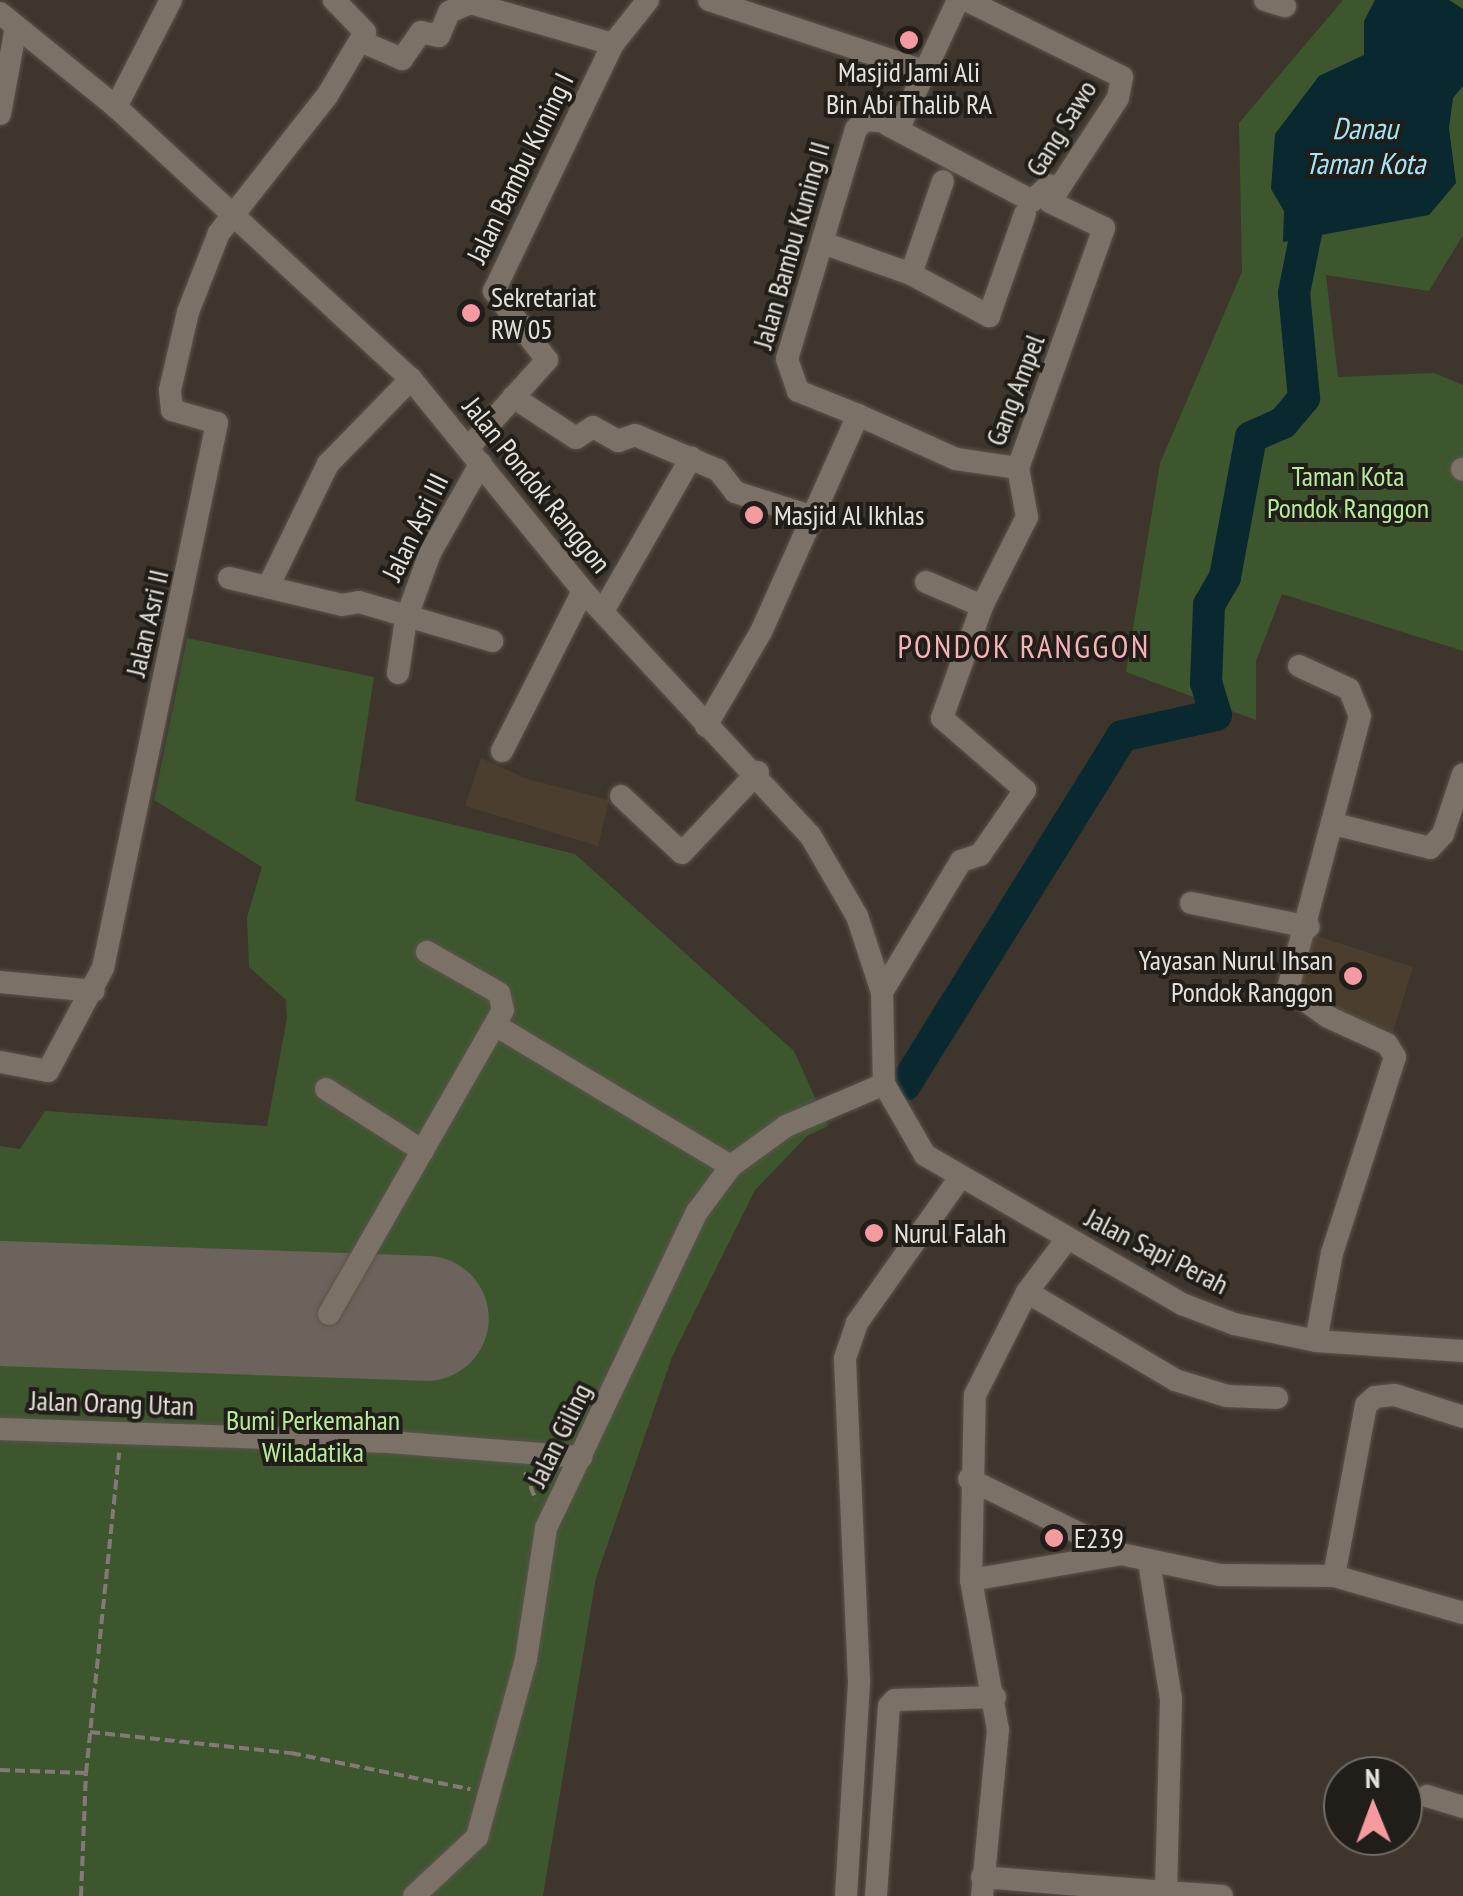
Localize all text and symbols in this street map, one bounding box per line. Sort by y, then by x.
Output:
marker: Masjid Jami Ali Bin Abi Thalib RA [898,29,920,51]
place label: Masjid Jami Ali Bin Abi Thalib RA [825,55,993,121]
street label: Jalan Bambu Kuning I [459,67,581,269]
street label: Gang Sawo [1018,74,1104,182]
water label: Danau Taman Kota [1305,110,1425,180]
street label: Jalan Bambu Kuning II [745,138,837,352]
place label: Sekretariat RW 05 [491,280,596,346]
marker: Sekretariat RW 05 [460,302,482,324]
street label: Gang Ampel [978,329,1052,451]
street label: Jalan Pondok Ranggon [456,390,618,580]
park label: Taman Kota Pondok Ranggon [1267,459,1429,525]
street label: Jalan Asri III [375,468,455,586]
place label: Masjid Al Ikhlas [774,498,925,532]
marker: Masjid Al Ikhlas [743,504,765,526]
street label: Jalan Asri II [118,566,176,680]
district label: PONDOK RANGGON [897,627,1151,665]
place label: Yayasan Nurul Ihsan Pondok Ranggon [1139,943,1333,1009]
marker: Yayasan Nurul Ihsan Pondok Ranggon [1342,965,1364,987]
street label: Jalan Sapi Perah [1080,1201,1234,1301]
place label: Nurul Falah [894,1216,1006,1250]
marker: Nurul Falah [863,1222,885,1244]
street label: Jalan Giling [520,1378,598,1492]
street label: Jalan Orang Utan [29,1383,195,1423]
park label: Bumi Perkemahan Wiladatika [226,1403,400,1469]
place label: E239 [1074,1521,1124,1555]
marker: E239 [1043,1527,1065,1549]
north arrow [1323,1756,1423,1856]
text: N [1365,1759,1380,1796]

